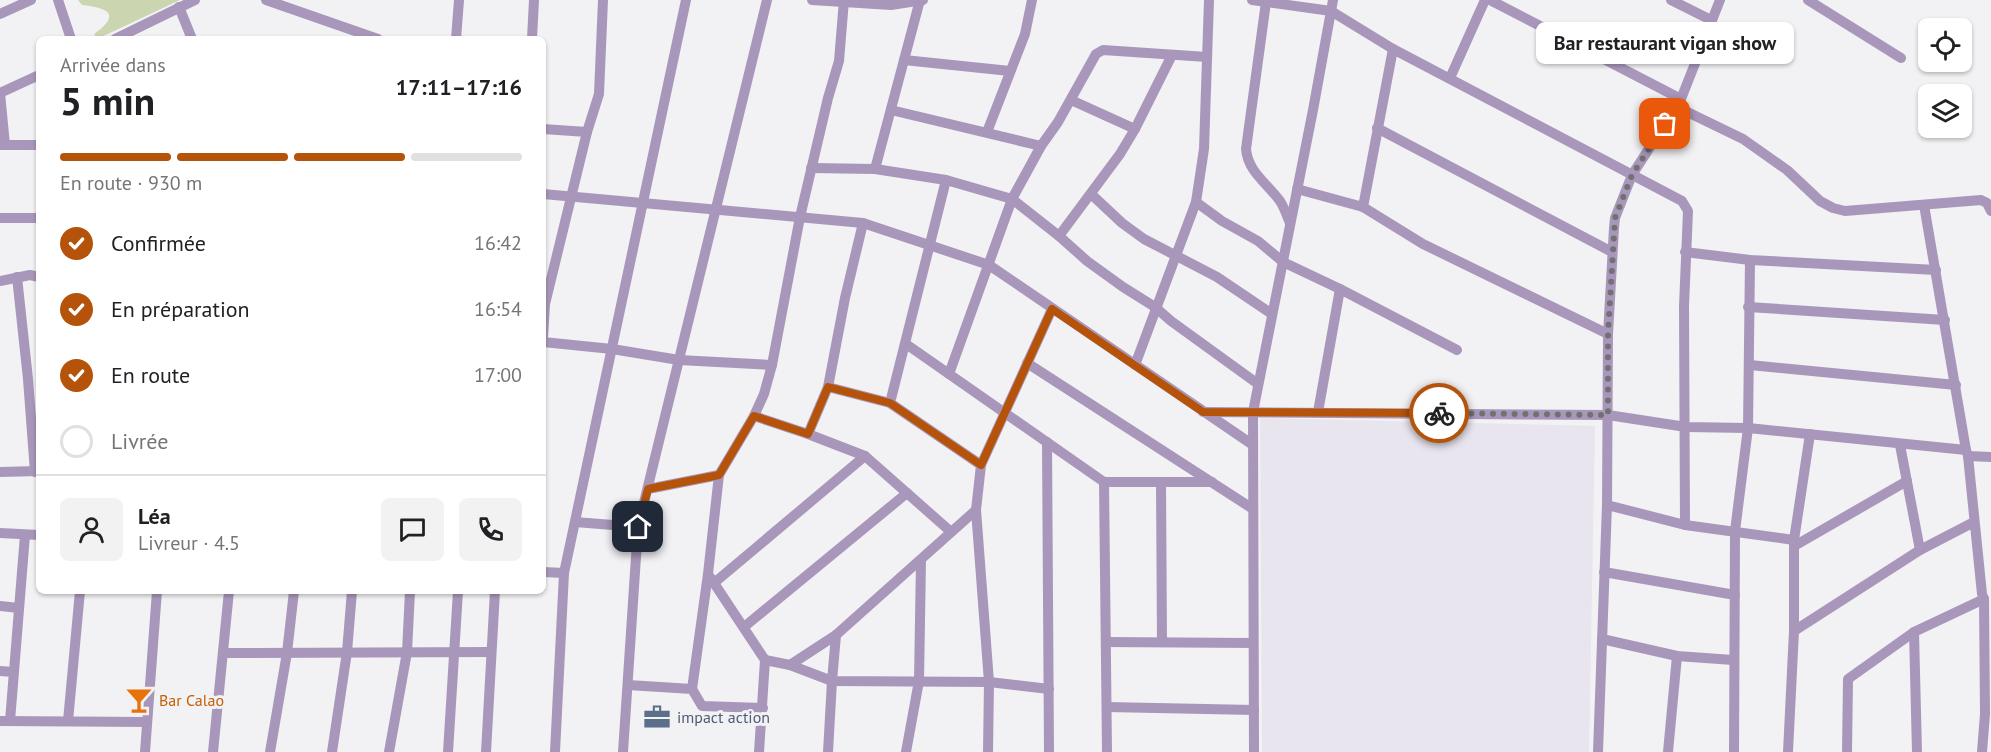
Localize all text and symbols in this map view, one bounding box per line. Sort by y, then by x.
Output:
map controls [1918,18,1972,138]
button: locate [1918,18,1972,72]
callout: Bar restaurant vigan show [1536,22,1794,64]
text: Bar restaurant vigan show [1554,30,1776,56]
text: Arrivée dans [60,52,166,78]
text: 17:11–17:16 [396,73,522,101]
text: 5 min [60,75,155,126]
button: layers [1918,84,1972,138]
pin [1639,98,1690,149]
icon: bag [1648,107,1681,140]
text: En route · 930 m [60,170,202,196]
icon: check [60,227,93,260]
text: Confirmée [111,229,206,257]
text: 16:42 [474,230,522,256]
icon: check [60,293,93,326]
text: En préparation [111,295,250,323]
text: 16:54 [474,296,522,322]
icon: check [60,359,93,392]
text: En route [111,361,190,389]
text: 17:00 [474,362,522,388]
courier [1409,383,1469,443]
icon: bike [1423,397,1456,430]
text: Livrée [111,427,168,455]
button: person [60,498,123,561]
button: chat [381,498,444,561]
button: phone [459,498,522,561]
pin [612,501,663,552]
text: Léa [138,502,171,530]
icon: home [621,510,654,543]
text: Livreur · 4.5 [138,530,240,556]
bar icon: Bar Calao [124,685,154,715]
place label: Bar Calao [159,690,224,710]
office icon: impact action [642,702,672,732]
place label: impact action [677,707,770,727]

